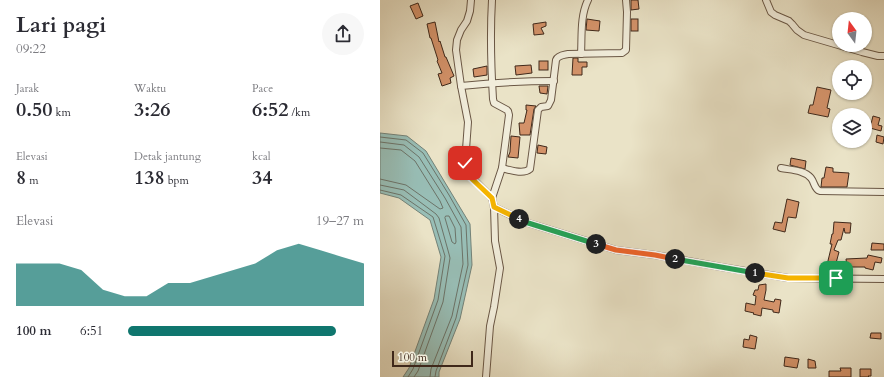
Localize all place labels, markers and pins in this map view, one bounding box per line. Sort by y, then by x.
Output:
pin [448,146,482,180]
pin: 4 [509,209,529,229]
pin: 3 [586,234,606,254]
pin: 2 [665,249,685,269]
pin [819,261,853,295]
pin: 1 [745,263,765,283]

